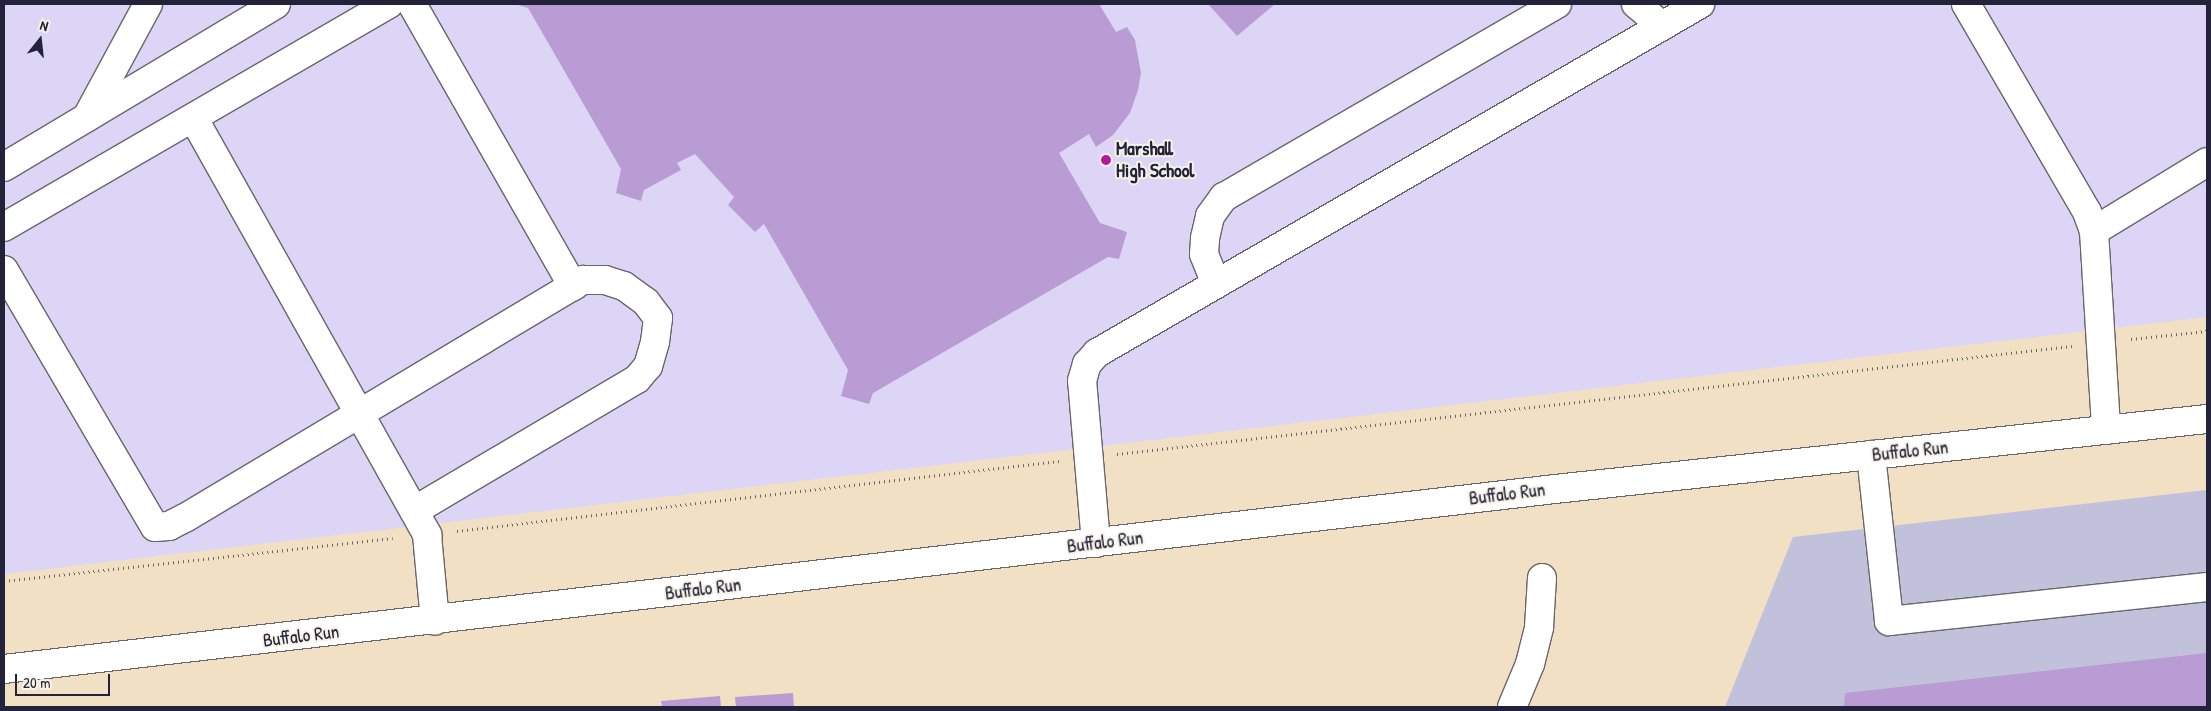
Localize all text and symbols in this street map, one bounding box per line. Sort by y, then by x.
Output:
north arrow [15,15,65,65]
text: N [38,15,50,35]
place label: Marshall High School [1116,138,1194,182]
marker: Marshall High School [1100,154,1112,166]
street label: Buffalo Run [1871,436,1949,466]
street label: Buffalo Run [1468,478,1546,510]
street label: Buffalo Run [1066,526,1144,558]
street label: Buffalo Run [664,573,742,605]
street label: Buffalo Run [262,620,340,652]
scale bar [18,664,112,696]
text: 20 m [23,672,50,693]

